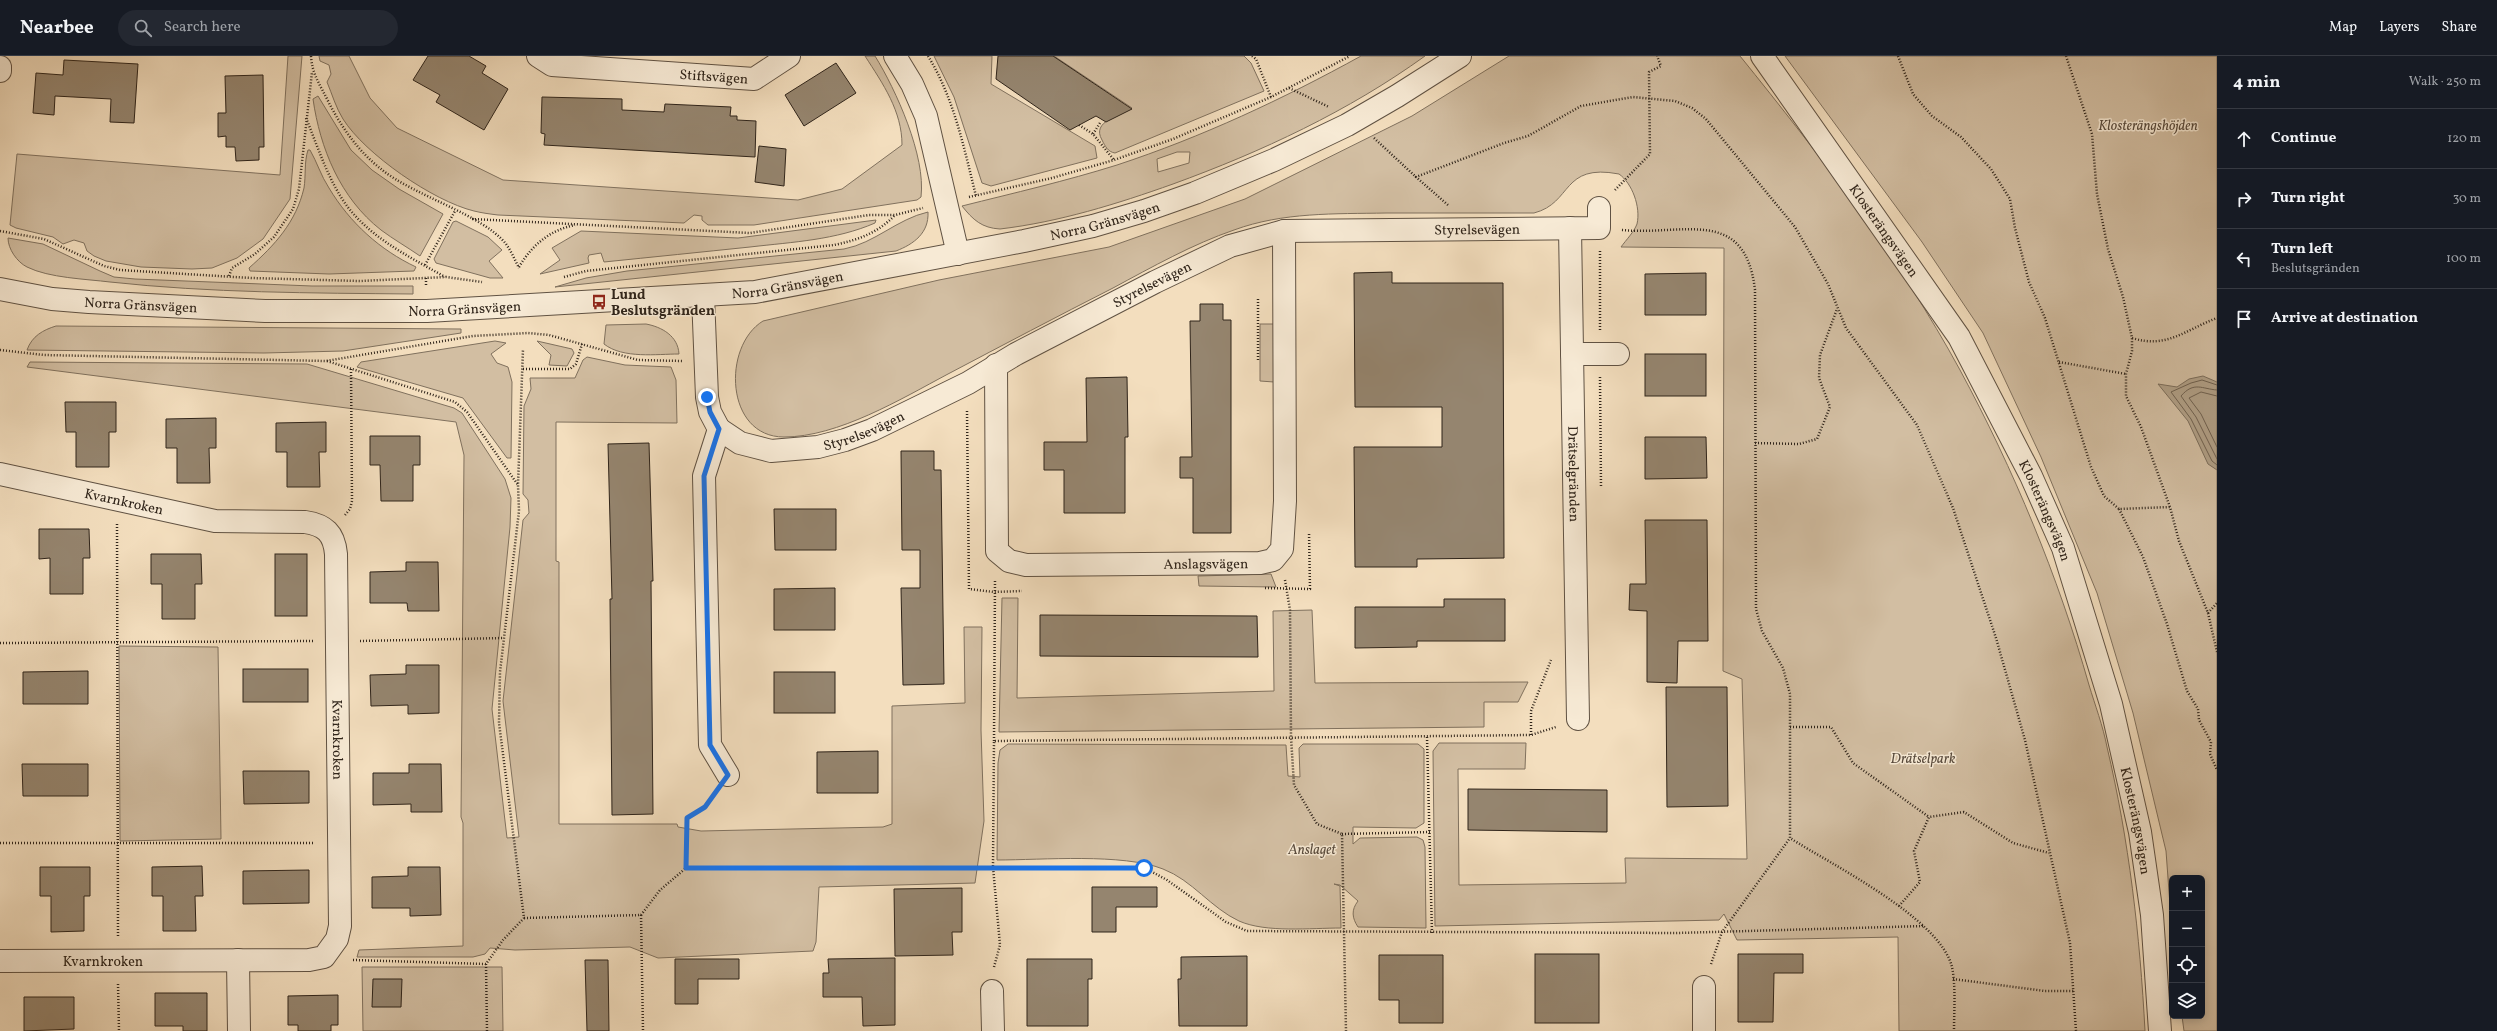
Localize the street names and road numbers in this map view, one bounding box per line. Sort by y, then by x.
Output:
street label: Stiftsvägen [679,66,749,90]
street label: Klosterängsvägen [1844,181,1922,281]
street label: Norra Gränsvägen [1048,198,1163,246]
street label: Styrelsevägen [1434,221,1520,241]
street label: Styrelsevägen [1110,258,1195,313]
street label: Norra Gränsvägen [731,267,845,304]
street label: Norra Gränsvägen [84,294,198,319]
street label: Norra Gränsvägen [408,298,522,322]
street label: Styrelsevägen [821,407,908,456]
street label: Drätselgränden [1562,426,1583,522]
street label: Klosterängsvägen [2013,457,2074,564]
street label: Kvarnkroken [82,485,165,520]
street label: Anslagsvägen [1163,555,1248,575]
street label: Kvarnkroken [327,699,346,780]
street label: Klosterängsvägen [2115,765,2154,876]
street label: Kvarnkroken [63,953,143,972]

